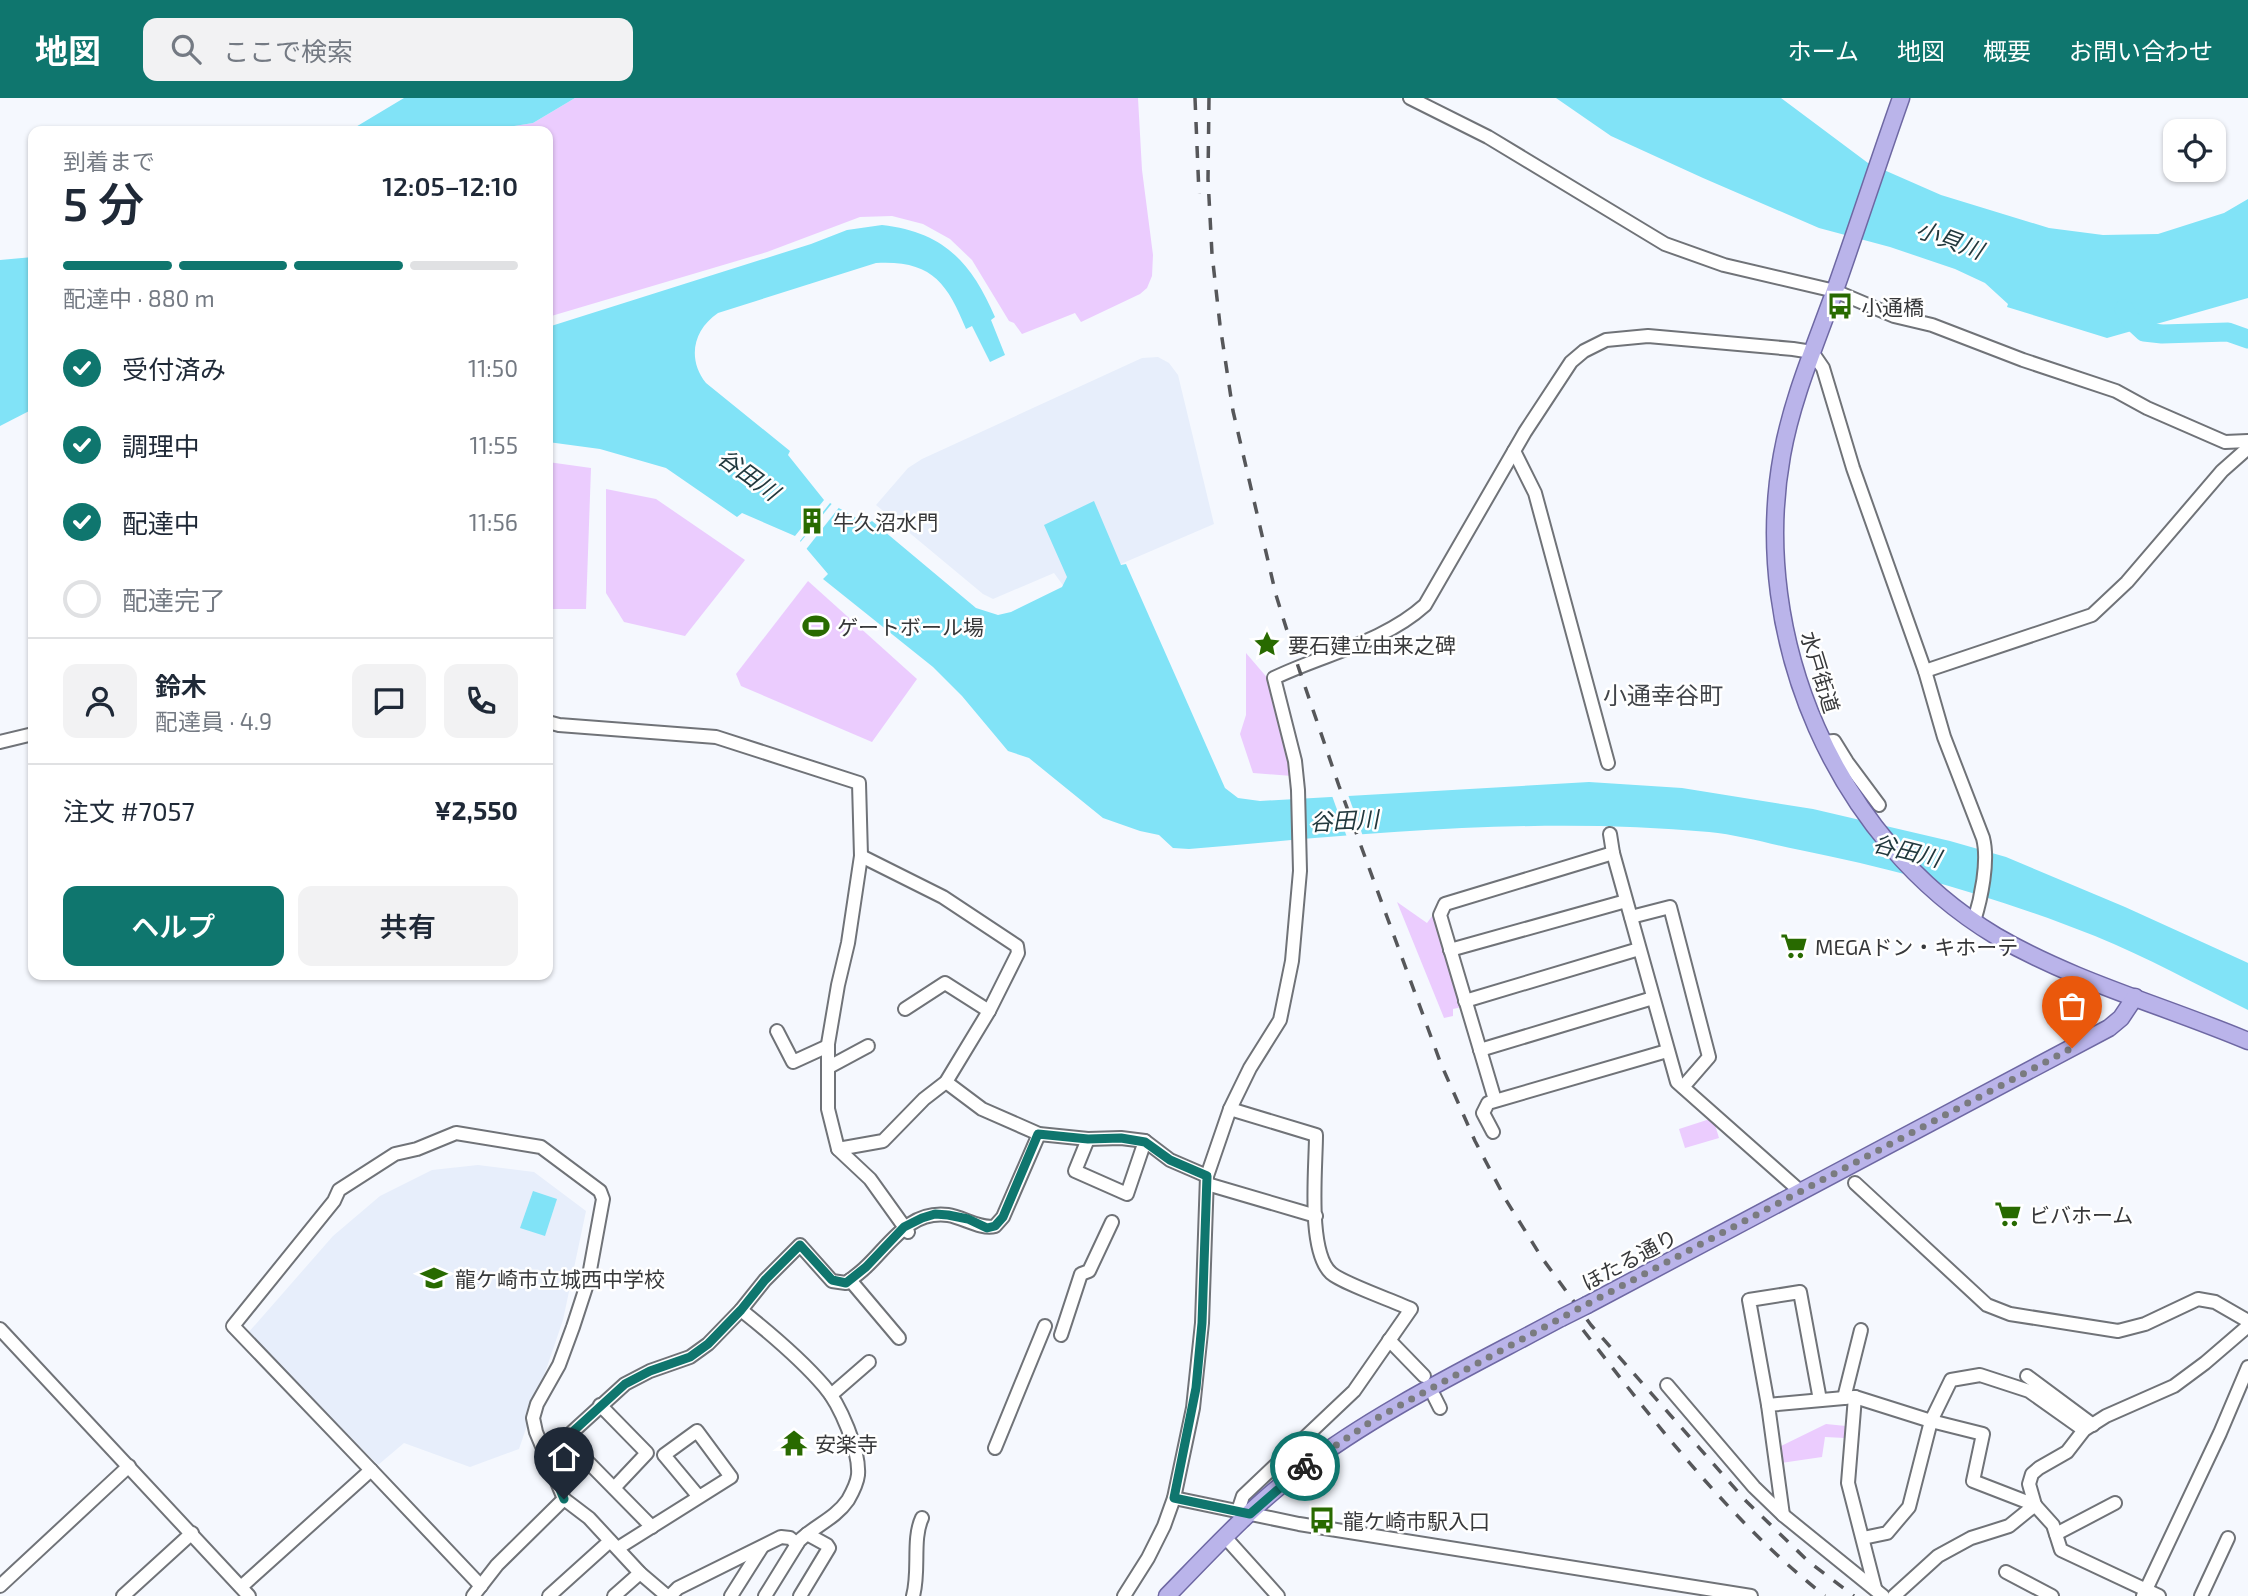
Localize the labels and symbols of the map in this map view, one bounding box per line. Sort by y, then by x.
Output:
water label: 小貝川 [1913,214,1990,265]
bus stop icon: 小通橋 [1825,291,1855,321]
place label: 小通橋 [1861,294,1924,319]
water label: 谷田川 [713,442,788,507]
building icon: 牛久沼水門 [797,506,827,536]
place label: 牛久沼水門 [833,509,938,534]
sports icon: ゲートボール場 [801,611,831,641]
place label: ゲートボール場 [837,614,984,639]
street label: 水戸街道 [1797,628,1845,716]
place icon: 要石建立由来之碑 [1252,629,1282,659]
place label: 要石建立由来之碑 [1288,632,1456,657]
district label: 小通幸谷町 [1603,680,1723,709]
water label: 谷田川 [1309,804,1382,836]
water label: 谷田川 [1870,828,1947,873]
supermarket icon: MEGAドン・キホーテ [1779,931,1809,961]
place label: MEGAドン・キホーテ [1815,934,2018,959]
pin [2042,976,2102,1048]
supermarket icon: ビバホーム [1993,1199,2023,1229]
place label: ビバホーム [2029,1202,2133,1227]
street label: ほたる通り [1577,1223,1681,1295]
school or university icon: 龍ケ崎市立城西中学校 [419,1263,449,1293]
place label: 龍ケ崎市立城西中学校 [455,1266,665,1291]
pin [534,1427,594,1499]
temple icon: 安楽寺 [779,1428,809,1458]
place label: 安楽寺 [815,1431,878,1456]
courier [1270,1431,1340,1501]
bus stop icon: 龍ケ崎市駅入口 [1307,1505,1337,1535]
place label: 龍ケ崎市駅入口 [1343,1508,1490,1533]

